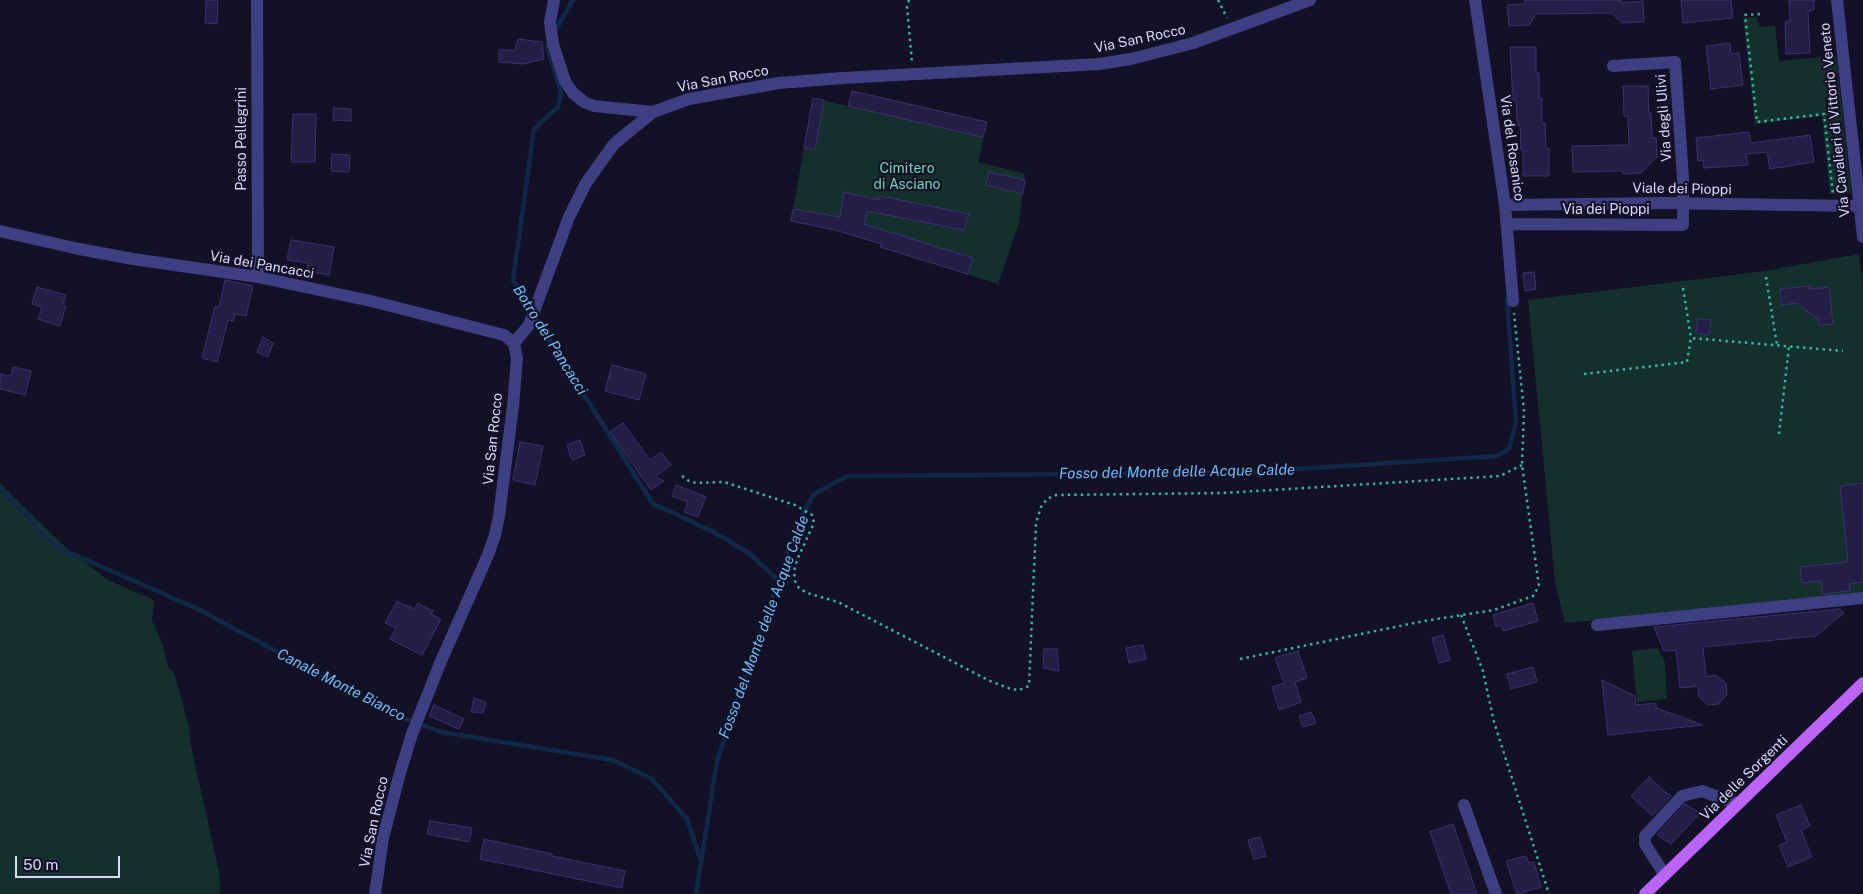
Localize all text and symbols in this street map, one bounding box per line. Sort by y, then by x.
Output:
street label: Via San Rocco [1093,21,1187,57]
street label: Via Cavalieri di Vittorio Veneto [1816,22,1854,218]
street label: Via San Rocco [676,62,770,96]
street label: Via degli Ulivi [1653,74,1675,162]
street label: Passo Pellegrini [234,87,250,191]
street label: Via del Rosanico [1496,94,1528,202]
park label: Cimitero di Asciano [874,161,940,193]
street label: Viale dei Pioppi [1632,180,1732,198]
street label: Via dei Pioppi [1562,202,1650,218]
street label: Via dei Pancacci [209,248,315,282]
water label: Botro del Pancacci [509,282,591,398]
street label: Via San Rocco [480,392,506,486]
water label: Fosso del Monte delle Acque Calde [1059,461,1295,483]
water label: Fosso del Monte delle Acque Calde [715,513,813,741]
water label: Canale Monte Bianco [274,645,408,725]
street label: Via delle Sorgenti [1697,732,1791,824]
street label: Via San Rocco [356,775,392,869]
scale bar [18,846,122,878]
text: 50 m [23,856,58,873]

